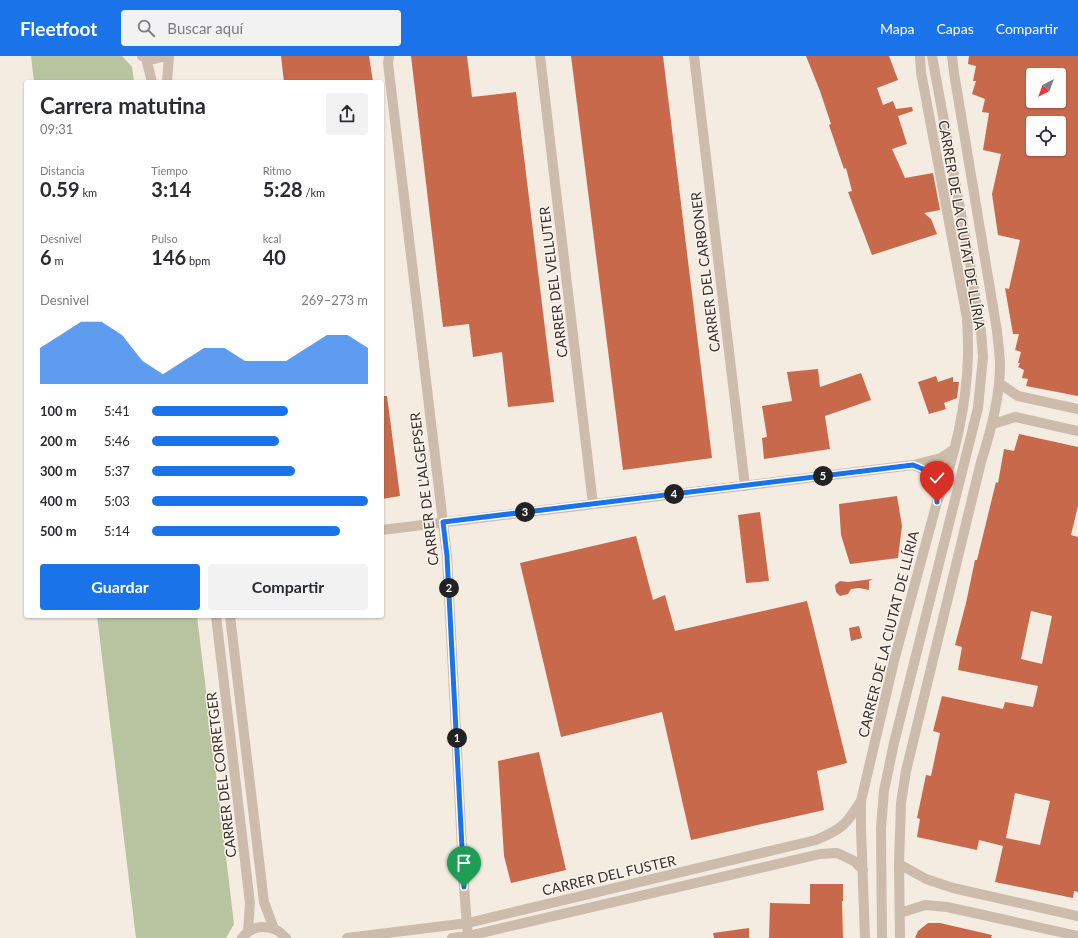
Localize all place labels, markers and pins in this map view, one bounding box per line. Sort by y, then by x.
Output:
pin [920,461,954,502]
pin: 5 [813,466,833,486]
pin: 4 [664,484,684,504]
pin: 3 [515,502,535,522]
pin: 2 [439,578,459,598]
pin: 1 [447,728,467,748]
pin [447,846,481,887]

